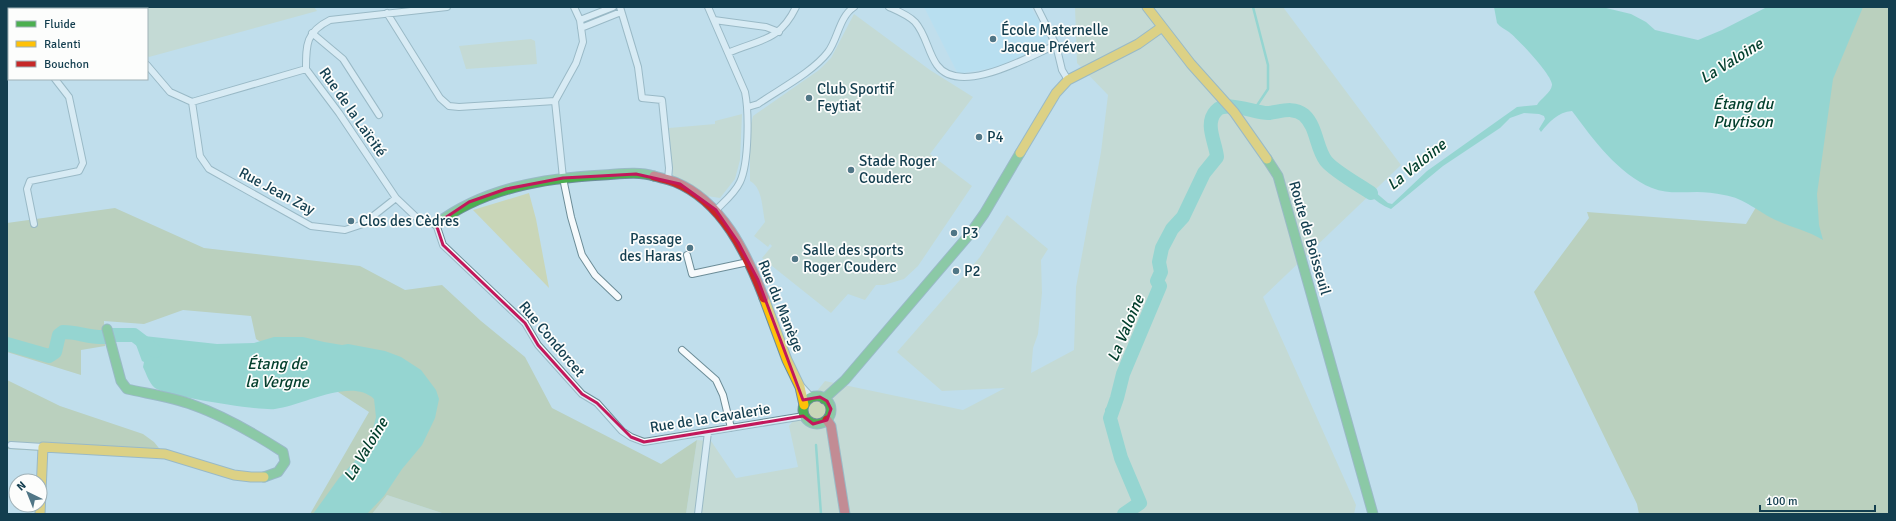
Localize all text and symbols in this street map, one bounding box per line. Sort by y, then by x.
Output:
legend [8,8,148,80]
text: Fluide [44,17,76,32]
place label: École Maternelle Jacque Prévert [1001,20,1109,56]
water label: La Valoine [1696,33,1768,88]
marker: École Maternelle Jacque Prévert [988,34,998,44]
text: Ralenti [44,37,81,52]
text: Bouchon [44,57,89,72]
street label: Rue de la Laïcité [316,64,390,160]
place label: Club Sportif Feytiat [817,80,895,115]
marker: Club Sportif Feytiat [804,93,814,103]
water label: Étang du Puytison [1713,94,1775,132]
place label: P4 [987,128,1004,146]
marker: P4 [974,132,984,142]
water label: La Valoine [1383,134,1451,195]
place label: Stade Roger Couderc [859,152,937,187]
street label: Rue Jean Zay [236,163,318,219]
marker: Stade Roger Couderc [846,165,856,175]
street label: Route de Boisseuil [1285,179,1335,297]
place label: Clos des Cèdres [359,212,459,230]
marker: Clos des Cèdres [346,216,356,226]
place label: P3 [962,224,979,242]
marker: P3 [949,228,959,238]
place label: Passage des Haras [619,230,682,265]
place label: Salle des sports Roger Couderc [803,241,904,276]
marker: Passage des Haras [685,243,695,253]
marker: Salle des sports Roger Couderc [790,254,800,264]
street label: Rue du Manège [754,257,808,355]
place label: P2 [964,262,981,280]
marker: P2 [951,266,961,276]
water label: La Valoine [1103,291,1149,365]
street label: Rue Condorcet [515,297,589,381]
water label: Étang de la Vergne [245,354,310,392]
street label: Rue de la Cavalerie [649,400,771,436]
water label: La Valoine [339,413,393,485]
north arrow [8,473,48,513]
text: N [14,479,29,493]
scale bar [1760,487,1875,513]
text: 100 m [1766,494,1798,509]

